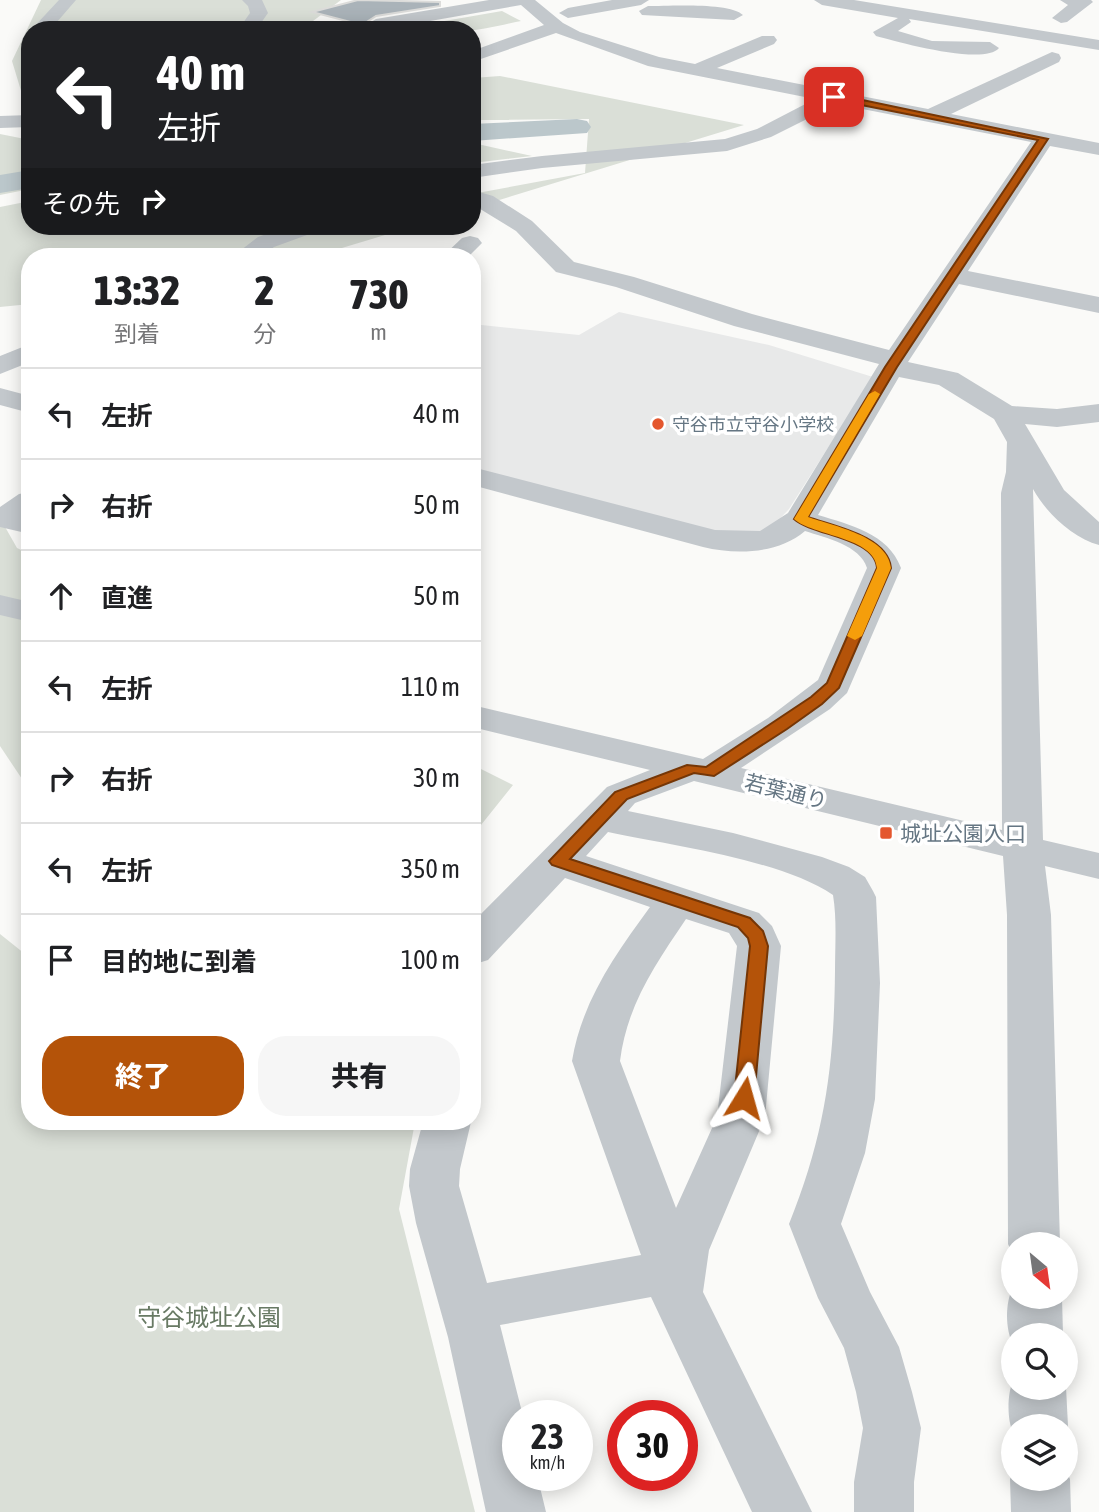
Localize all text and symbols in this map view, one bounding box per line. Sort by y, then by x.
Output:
text: 40 m [157,44,245,100]
icon: left [42,49,133,140]
pin [804,67,864,127]
icon: arrive [815,78,853,116]
text: 左折 [157,109,221,146]
icon: right [134,182,172,220]
text: その先 [42,189,120,219]
text: 13:32 [94,266,180,314]
text: 2 [255,266,274,314]
text: 730 [349,270,408,318]
text: m [370,319,387,345]
text: 到着 [114,321,160,347]
text: 分 [253,321,276,347]
icon: left [42,395,80,433]
text: 40 m [413,399,460,429]
text: 左折 [101,401,153,431]
place label: 守谷市立守谷小学校 [672,414,834,435]
marker: 守谷市立守谷小学校 [650,416,666,432]
icon: right [42,486,80,524]
text: 50 m [413,490,460,520]
text: 右折 [101,492,153,522]
icon: ahead [42,577,80,615]
text: 50 m [413,581,460,611]
text: 直進 [101,583,153,613]
icon: left [42,668,80,706]
text: 110 m [401,672,460,702]
text: 左折 [101,674,153,704]
icon: right [42,759,80,797]
text: 30 m [413,763,460,793]
text: 右折 [101,765,153,795]
street label: 若葉通り [742,769,830,813]
place label: 城址公園入口 [900,821,1026,845]
marker: 城址公園入口 [878,825,894,841]
icon: left [42,850,80,888]
text: 350 m [401,854,460,884]
text: 左折 [101,856,153,886]
icon: arrive [42,941,80,979]
text: 100 m [401,945,460,975]
text: 目的地に到着 [101,947,257,977]
button: 終了 [42,1036,244,1116]
button: 共有 [258,1036,460,1116]
position arrow [707,1061,781,1135]
north arrow [1001,1232,1078,1309]
map controls [1001,1232,1078,1491]
park label: 守谷城址公園 [137,1304,281,1331]
button: search [1001,1323,1078,1400]
speed limit sign: 30 [607,1400,698,1491]
button: layers [1001,1414,1078,1491]
text: 23 [531,1416,564,1456]
text: km/h [530,1452,565,1473]

